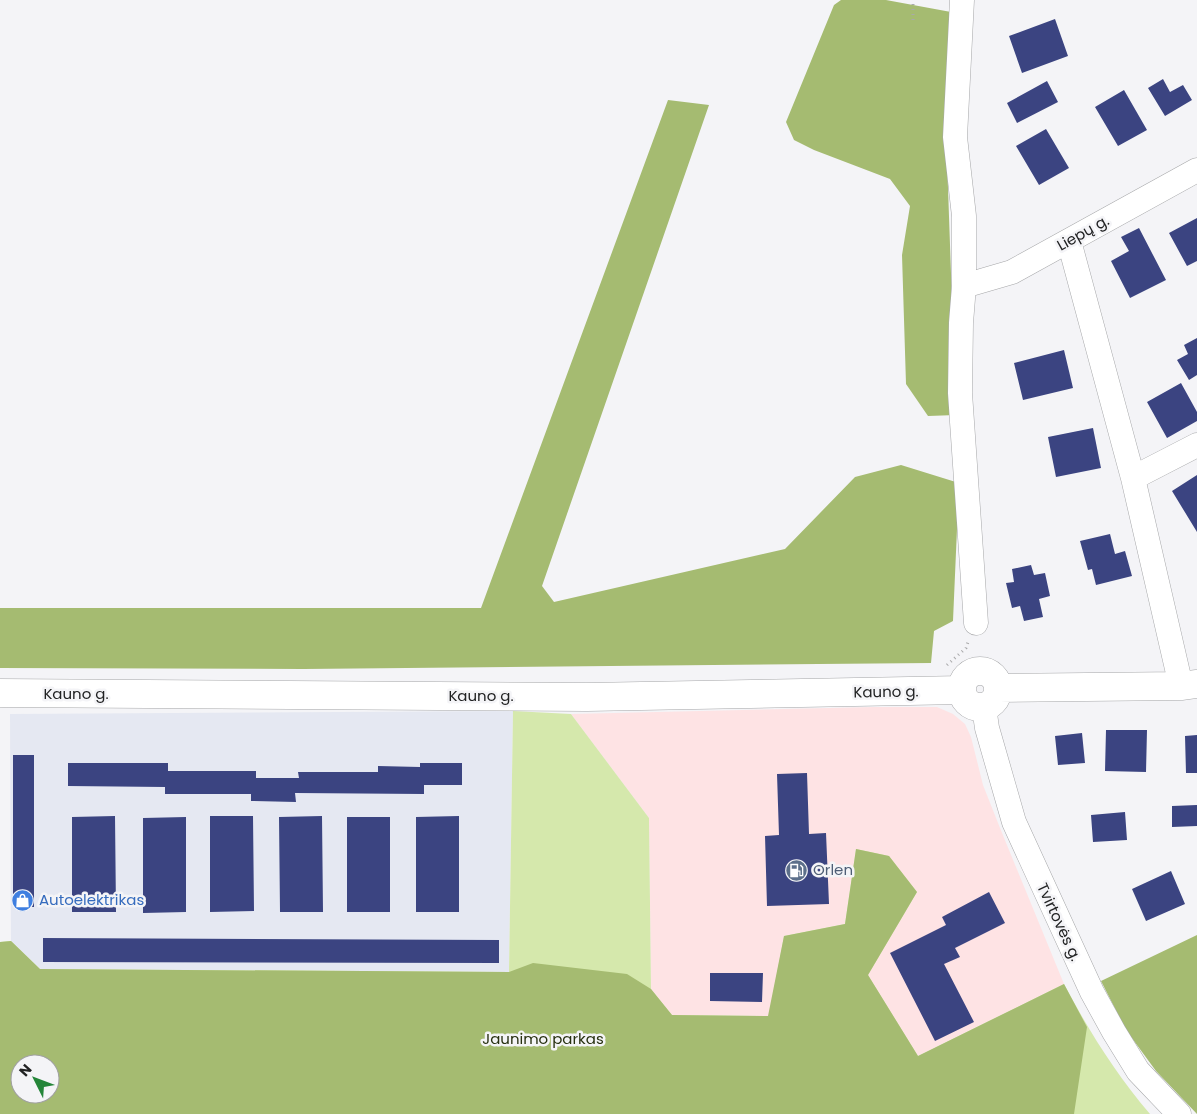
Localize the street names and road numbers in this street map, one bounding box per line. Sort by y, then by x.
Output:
street label: Liepų g. [1053,210,1113,255]
street label: Kauno g. [853,680,919,703]
street label: Kauno g. [43,683,109,704]
street label: Kauno g. [448,685,514,706]
street label: Tvirtovės g. [1032,879,1087,964]

